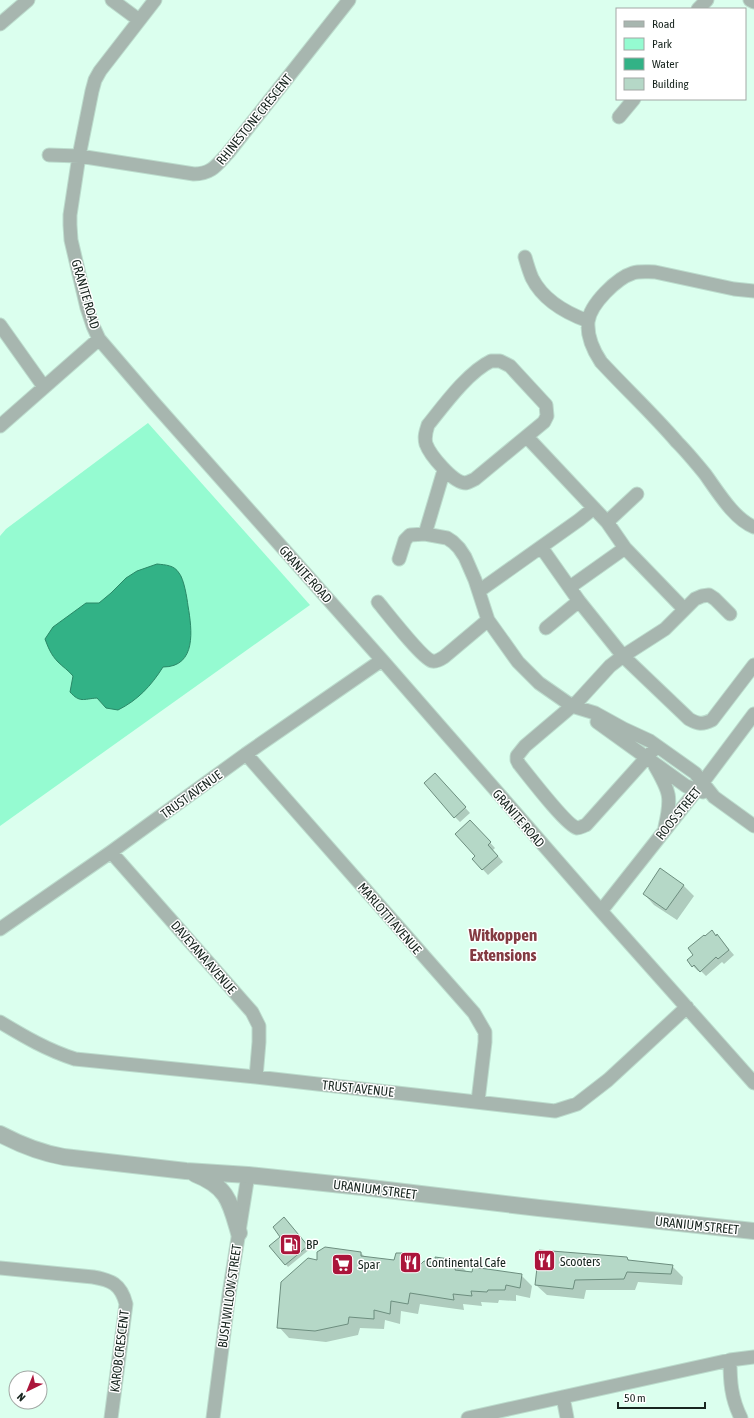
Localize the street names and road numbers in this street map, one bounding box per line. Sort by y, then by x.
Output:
street label: RHINESTONE CRESCENT [213,71,296,168]
street label: GRANITE ROAD [68,258,103,331]
street label: GRANITE ROAD [276,543,335,606]
street label: TRUST AVENUE [158,767,225,822]
street label: ROOS STREET [653,784,704,843]
street label: GRANITE ROAD [490,786,548,850]
street label: MARLOTTI AVENUE [355,880,425,957]
street label: DAVEYANA AVENUE [168,918,240,997]
street label: TRUST AVENUE [321,1077,395,1100]
street label: URANIUM STREET [332,1177,418,1202]
street label: URANIUM STREET [654,1214,740,1237]
street label: BUSH WILLOW STREET [215,1243,244,1349]
street label: KAROB CRESCENT [107,1309,132,1393]

